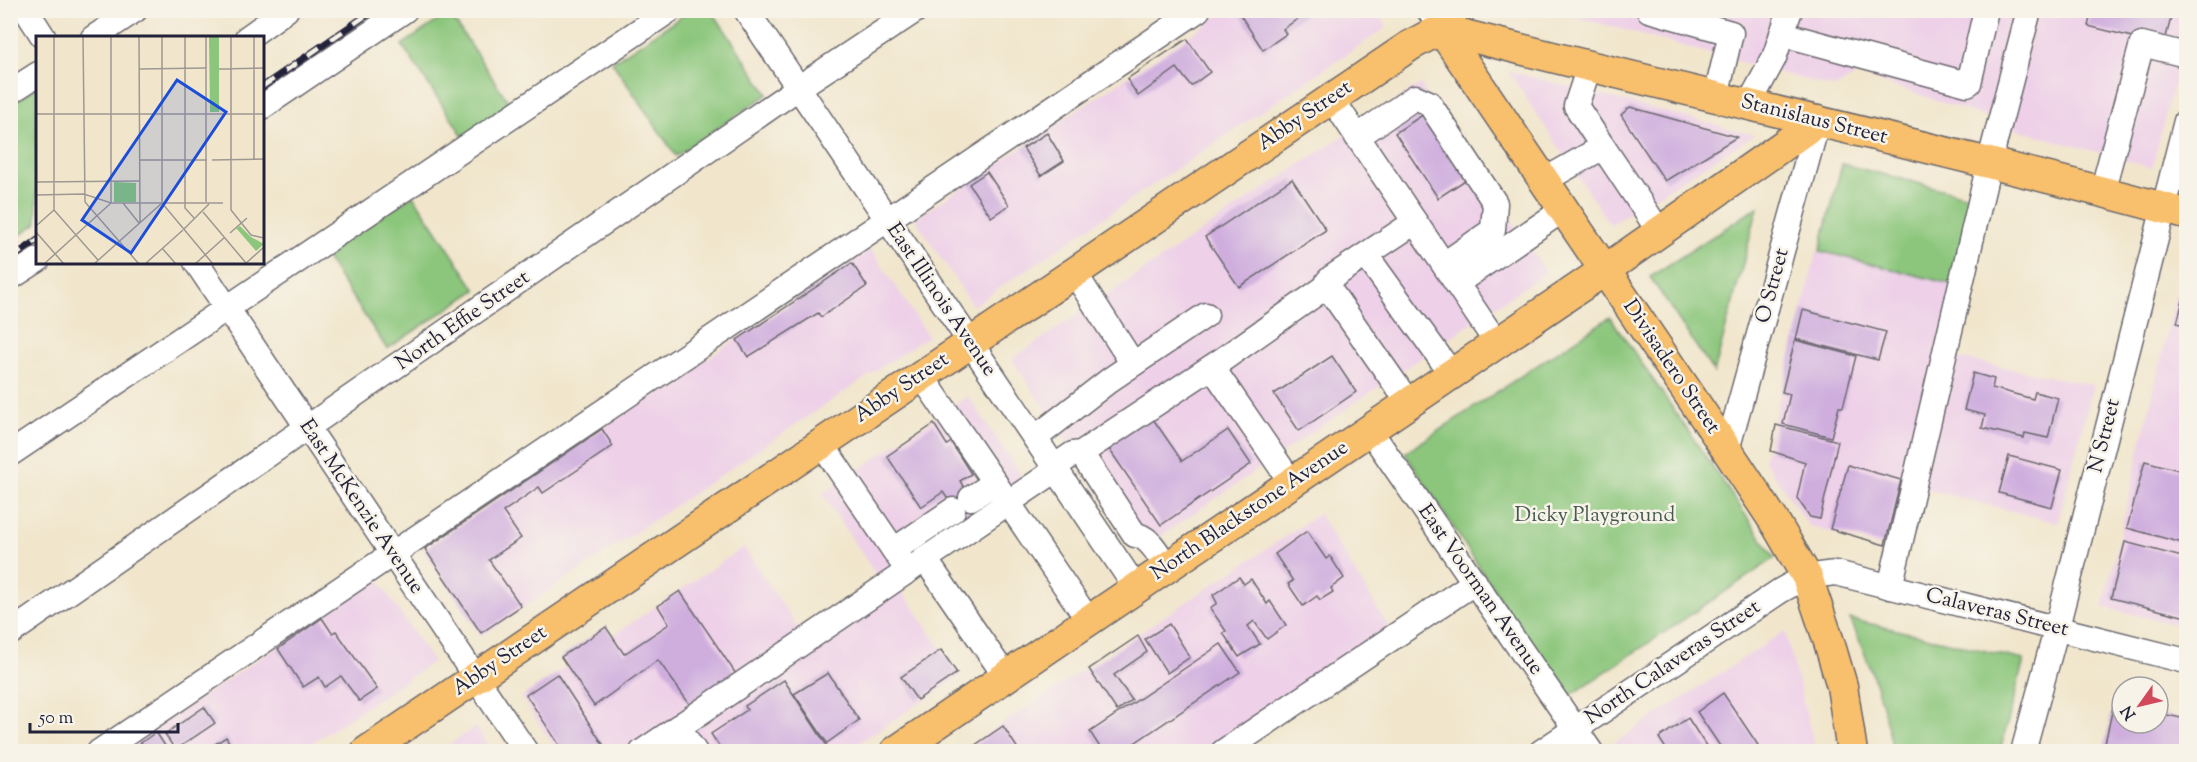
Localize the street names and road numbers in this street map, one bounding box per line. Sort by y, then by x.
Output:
street label: Abby Street [1252,73,1358,159]
street label: Stanislaus Street [1737,87,1891,153]
street label: East Illinois Avenue [878,217,1004,383]
street label: O Street [1749,245,1797,327]
street label: North Effie Street [390,263,536,379]
street label: Divisadero Street [1615,294,1727,440]
street label: Abby Street [849,345,955,431]
street label: N Street [2081,396,2129,476]
street label: East McKenzie Avenue [291,413,431,601]
street label: North Blackstone Avenue [1145,434,1355,588]
street label: East Voorman Avenue [1410,499,1550,681]
street label: Calaveras Street [1922,581,2072,645]
street label: North Calaveras Street [1579,593,1767,733]
street label: Abby Street [447,618,553,704]

